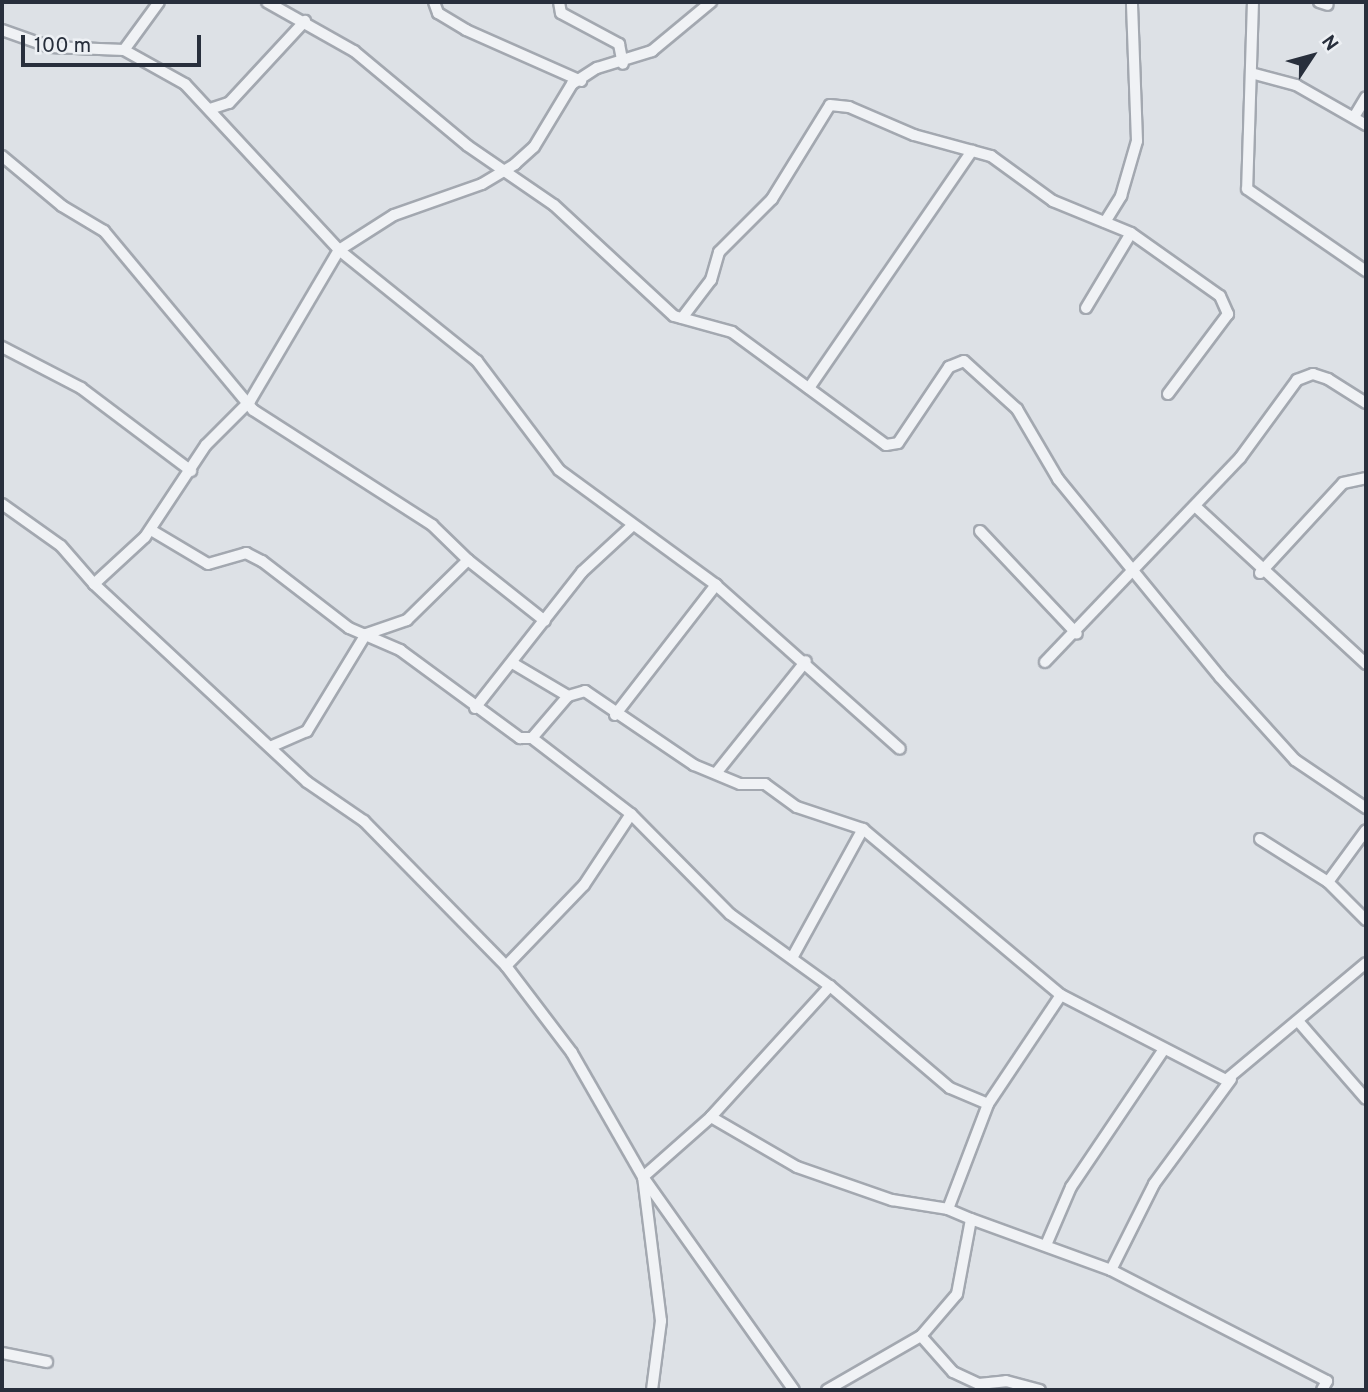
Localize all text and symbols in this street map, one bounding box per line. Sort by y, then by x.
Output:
scale bar [24,21,205,65]
north arrow [1277,21,1347,91]
text: N [1315,31,1343,56]
text: 100 m [34,33,91,60]

